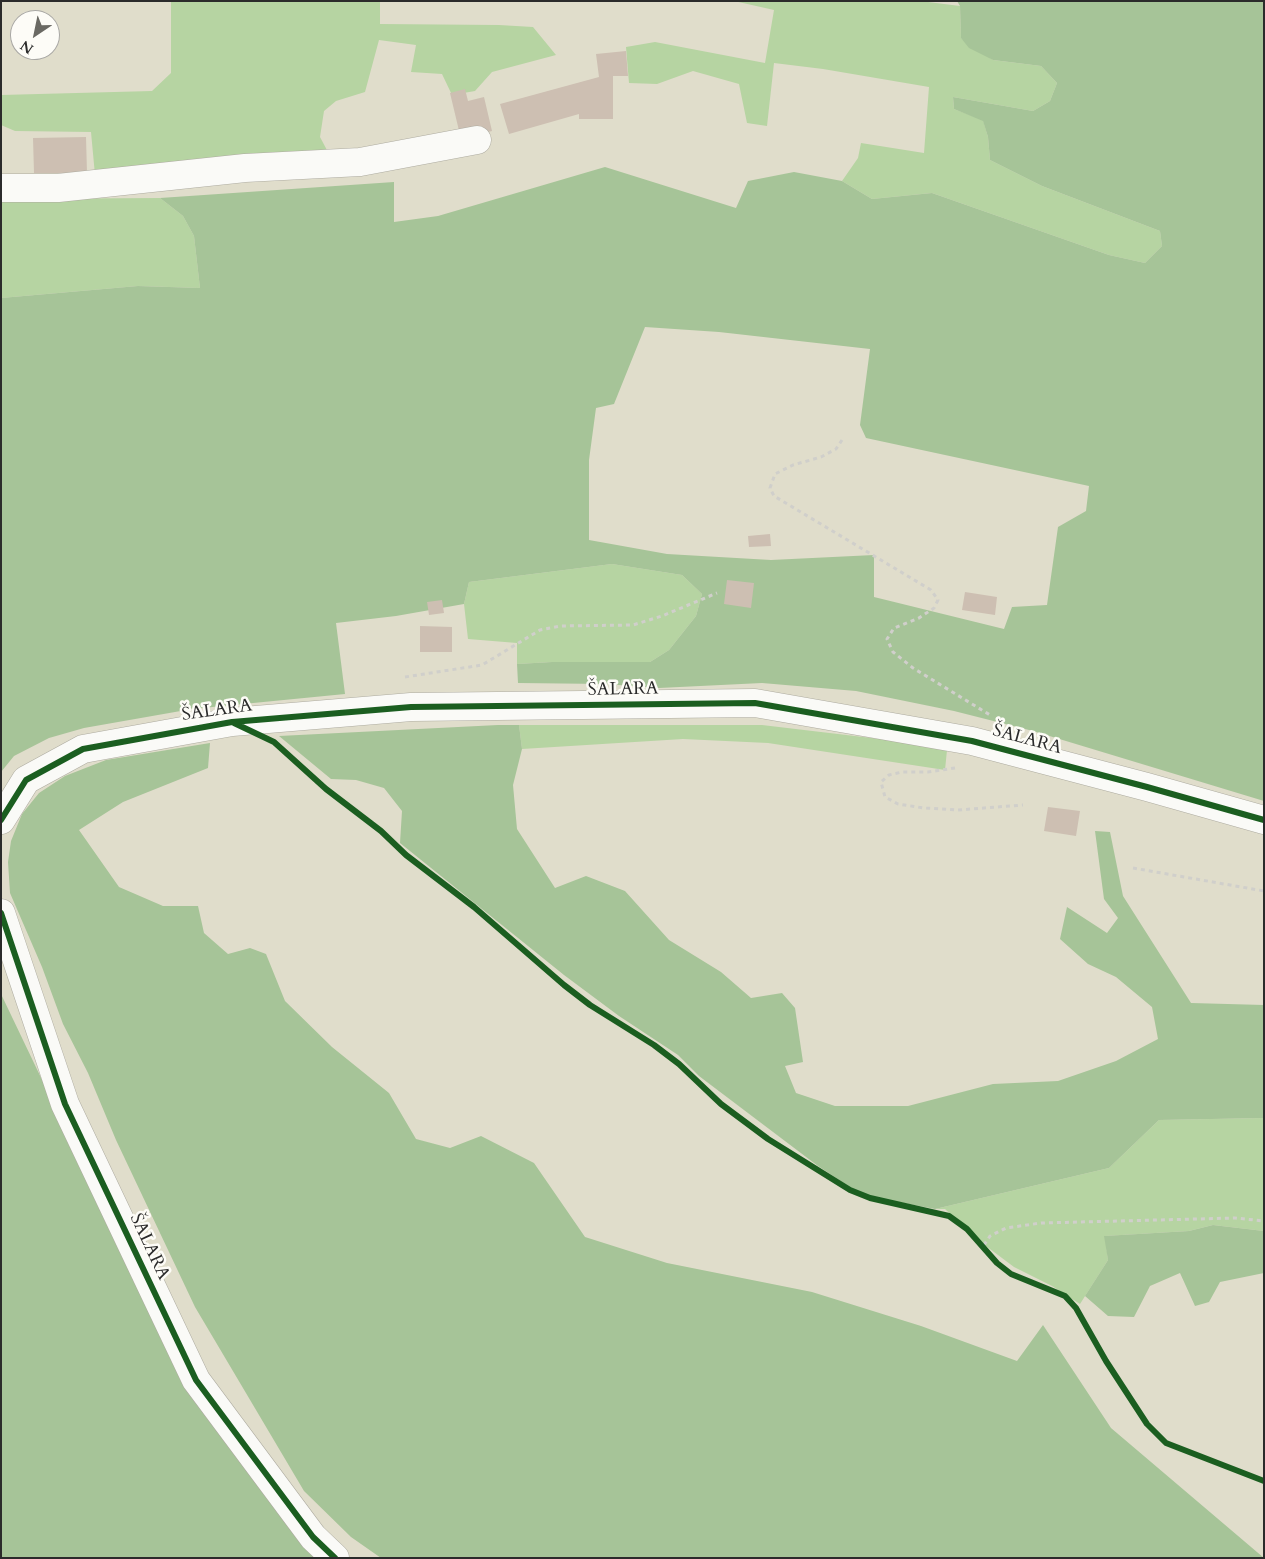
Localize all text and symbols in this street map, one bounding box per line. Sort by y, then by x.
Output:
north arrow [10,10,60,60]
text: N [17,36,37,58]
street label: ŠALARA [587,679,659,701]
street label: ŠALARA [180,695,254,727]
street label: ŠALARA [990,720,1064,760]
street label: ŠALARA [124,1210,174,1284]

